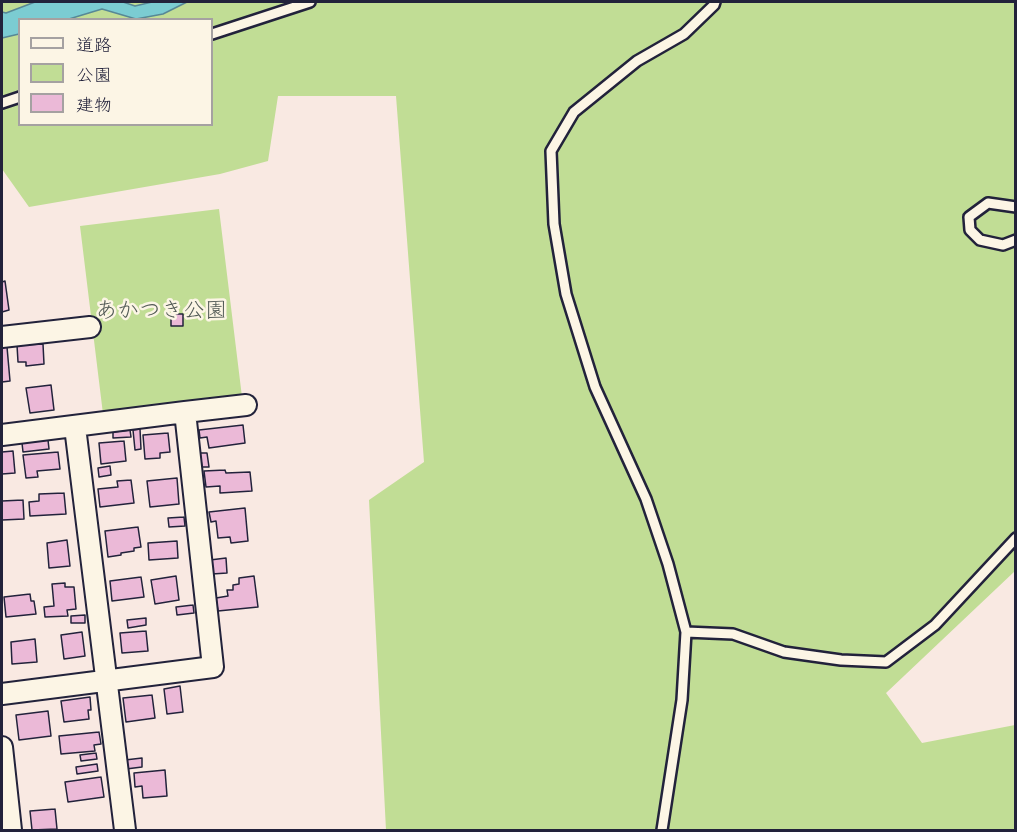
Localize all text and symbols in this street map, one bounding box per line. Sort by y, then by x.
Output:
legend [18,18,213,126]
text: 道路 [76,34,112,56]
text: 公園 [76,64,112,86]
text: 建物 [76,94,112,116]
park label: あかつき公園 [95,298,227,324]

